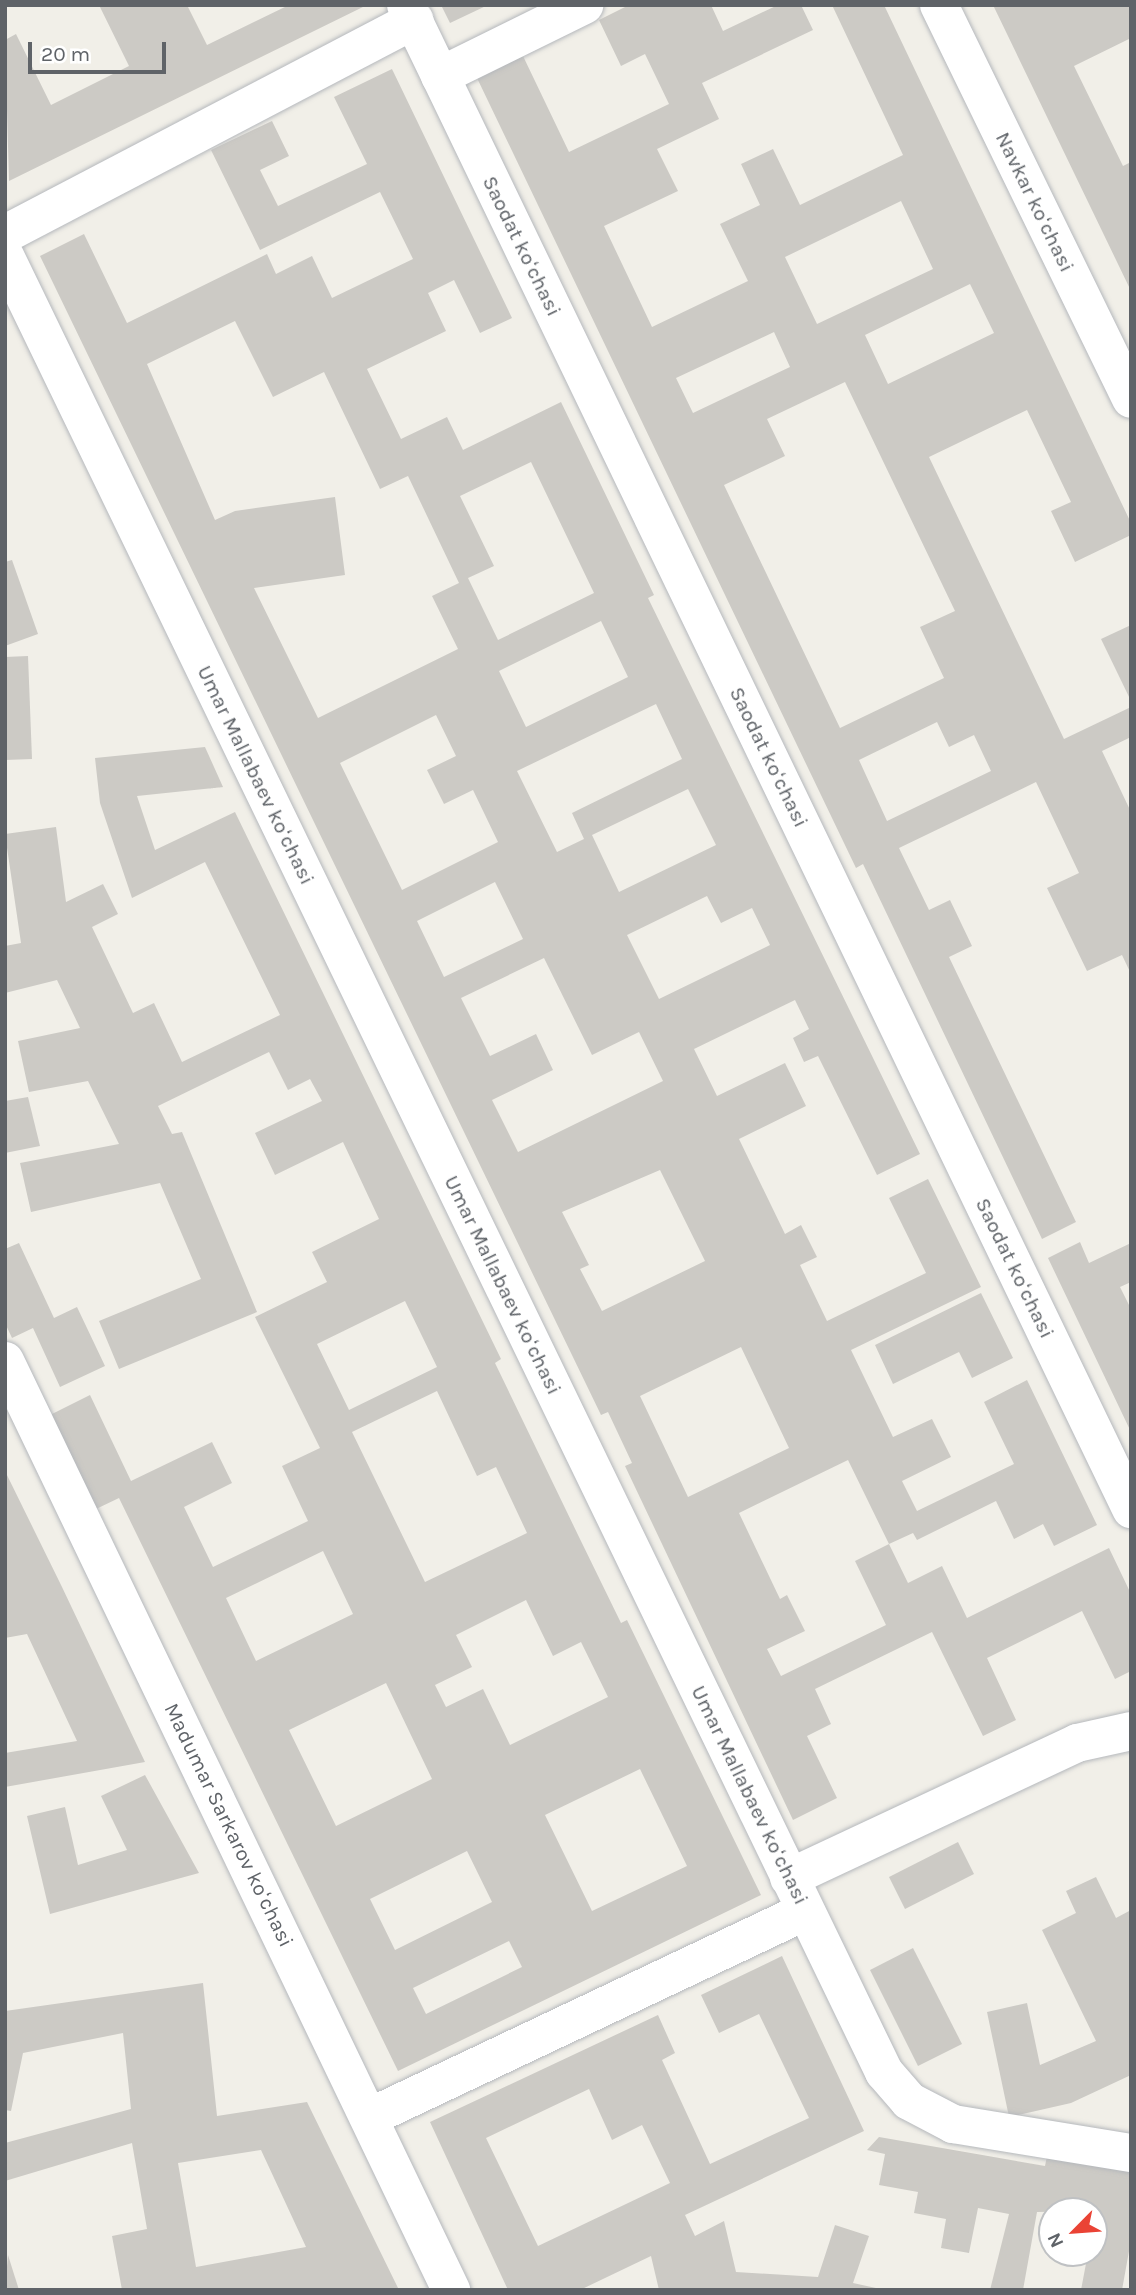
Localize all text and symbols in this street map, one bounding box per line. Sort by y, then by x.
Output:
scale bar [32,28,170,72]
text: 20 m [41,42,90,66]
street label: Navkar koʻchasi [990,128,1080,276]
street label: Saodat koʻchasi [477,172,567,320]
street label: Umar Mallabaev koʻchasi [192,661,320,889]
street label: Saodat koʻchasi [724,683,814,831]
street label: Umar Mallabaev koʻchasi [439,1171,567,1399]
street label: Saodat koʻchasi [970,1194,1060,1342]
street label: Umar Mallabaev koʻchasi [686,1681,814,1909]
street label: Madumar Sarkarov koʻchasi [159,1699,299,1951]
north arrow [1038,2197,1108,2267]
text: N [1043,2229,1069,2251]

